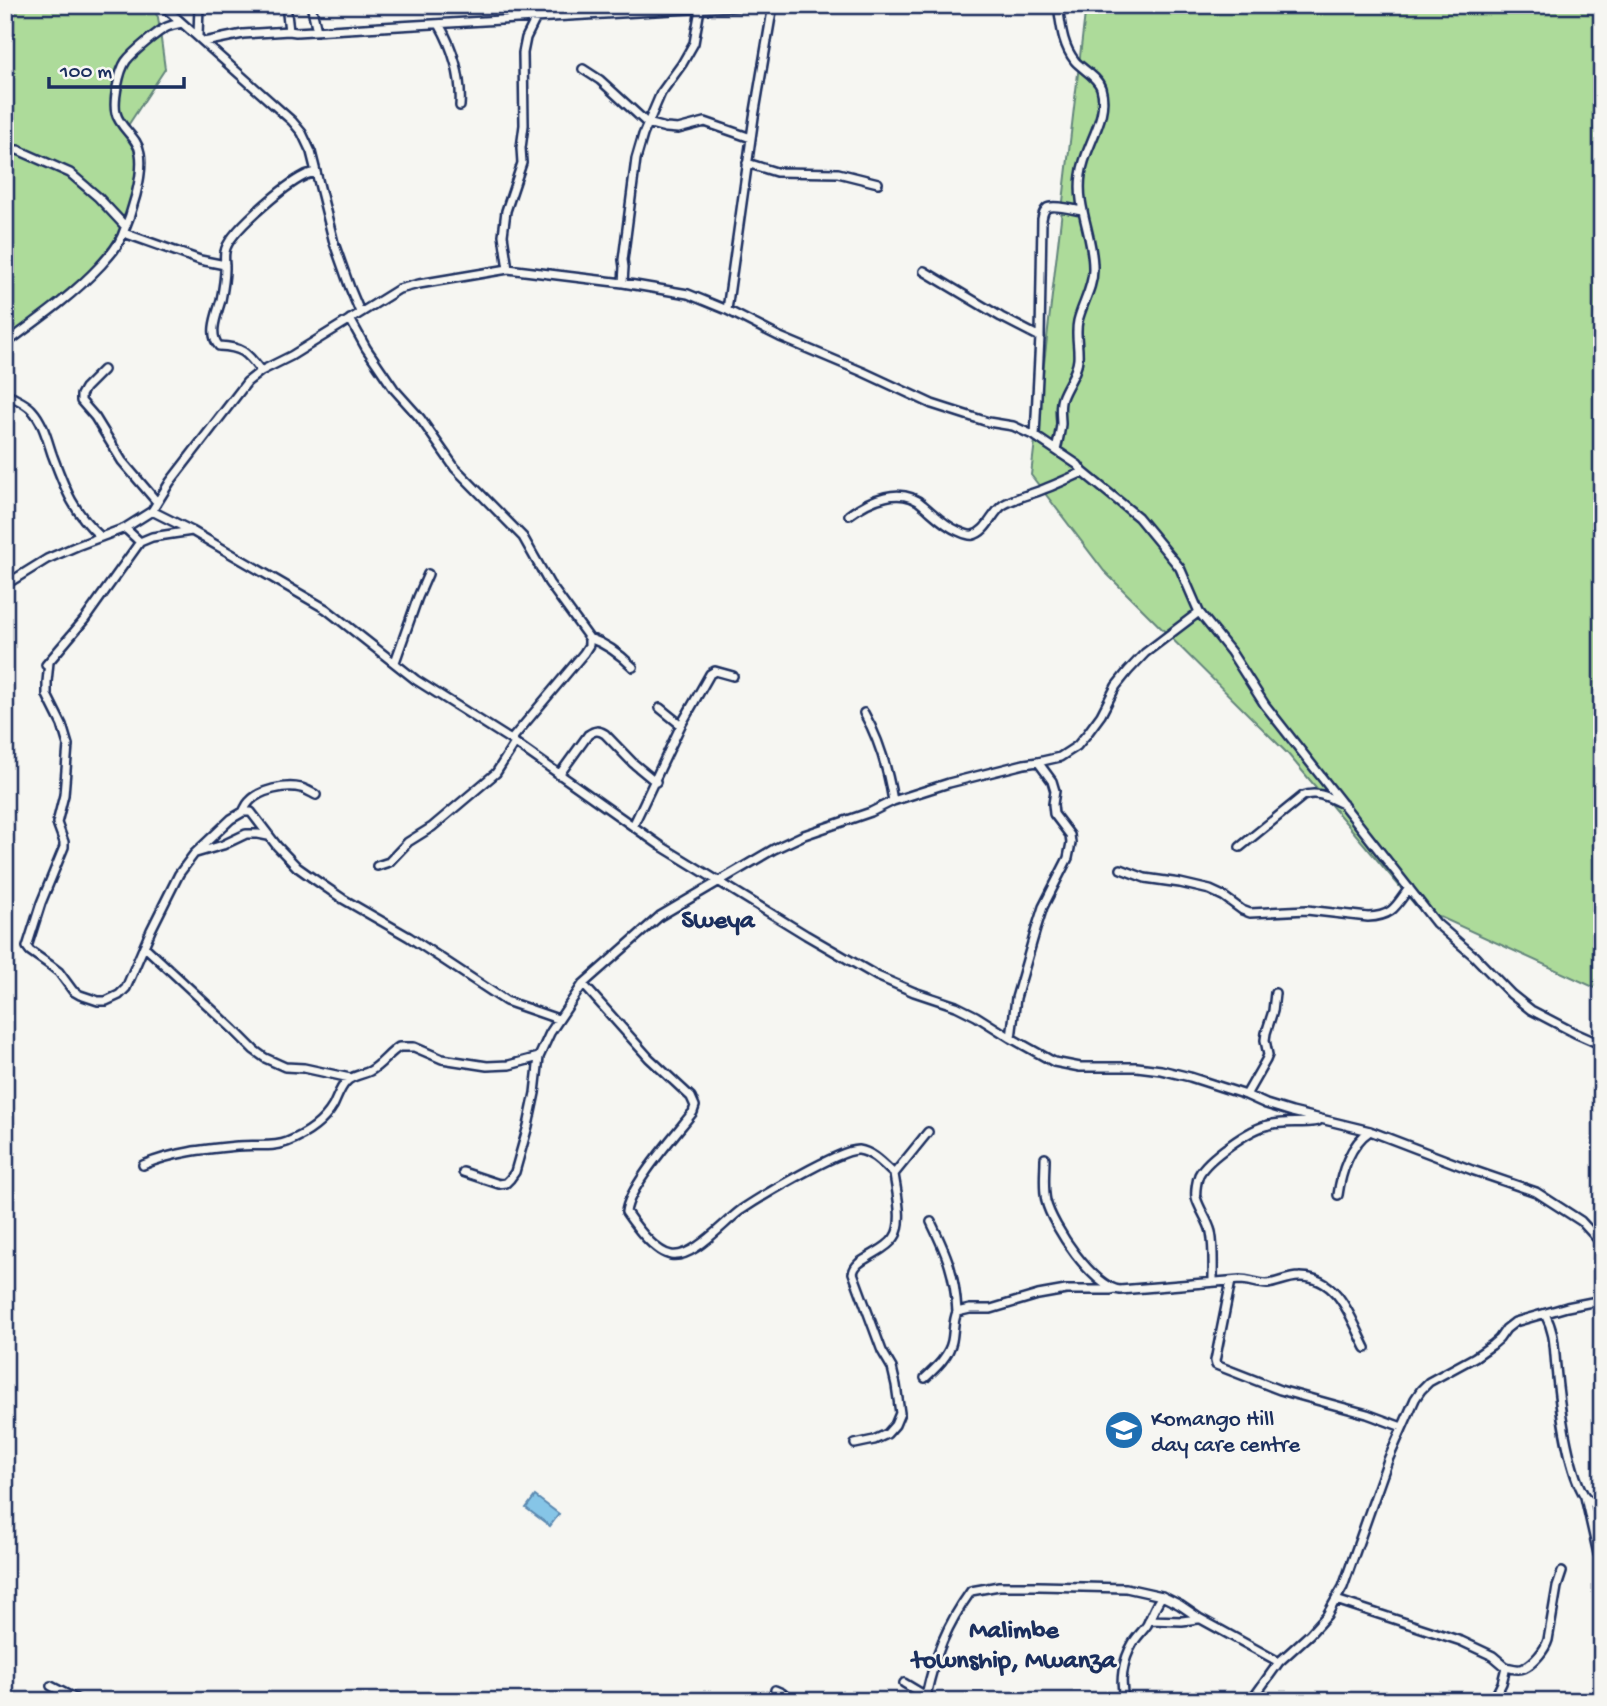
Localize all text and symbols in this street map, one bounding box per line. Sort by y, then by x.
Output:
scale bar [49,46,184,90]
text: 100 m [59,61,112,86]
district label: Sweya [682,907,756,938]
place label: Komango Hill day care centre [1151,1407,1301,1460]
school or university icon: Komango Hill day care centre [1103,1409,1145,1451]
district label: Malimbe township, Mwanza [910,1617,1117,1678]

